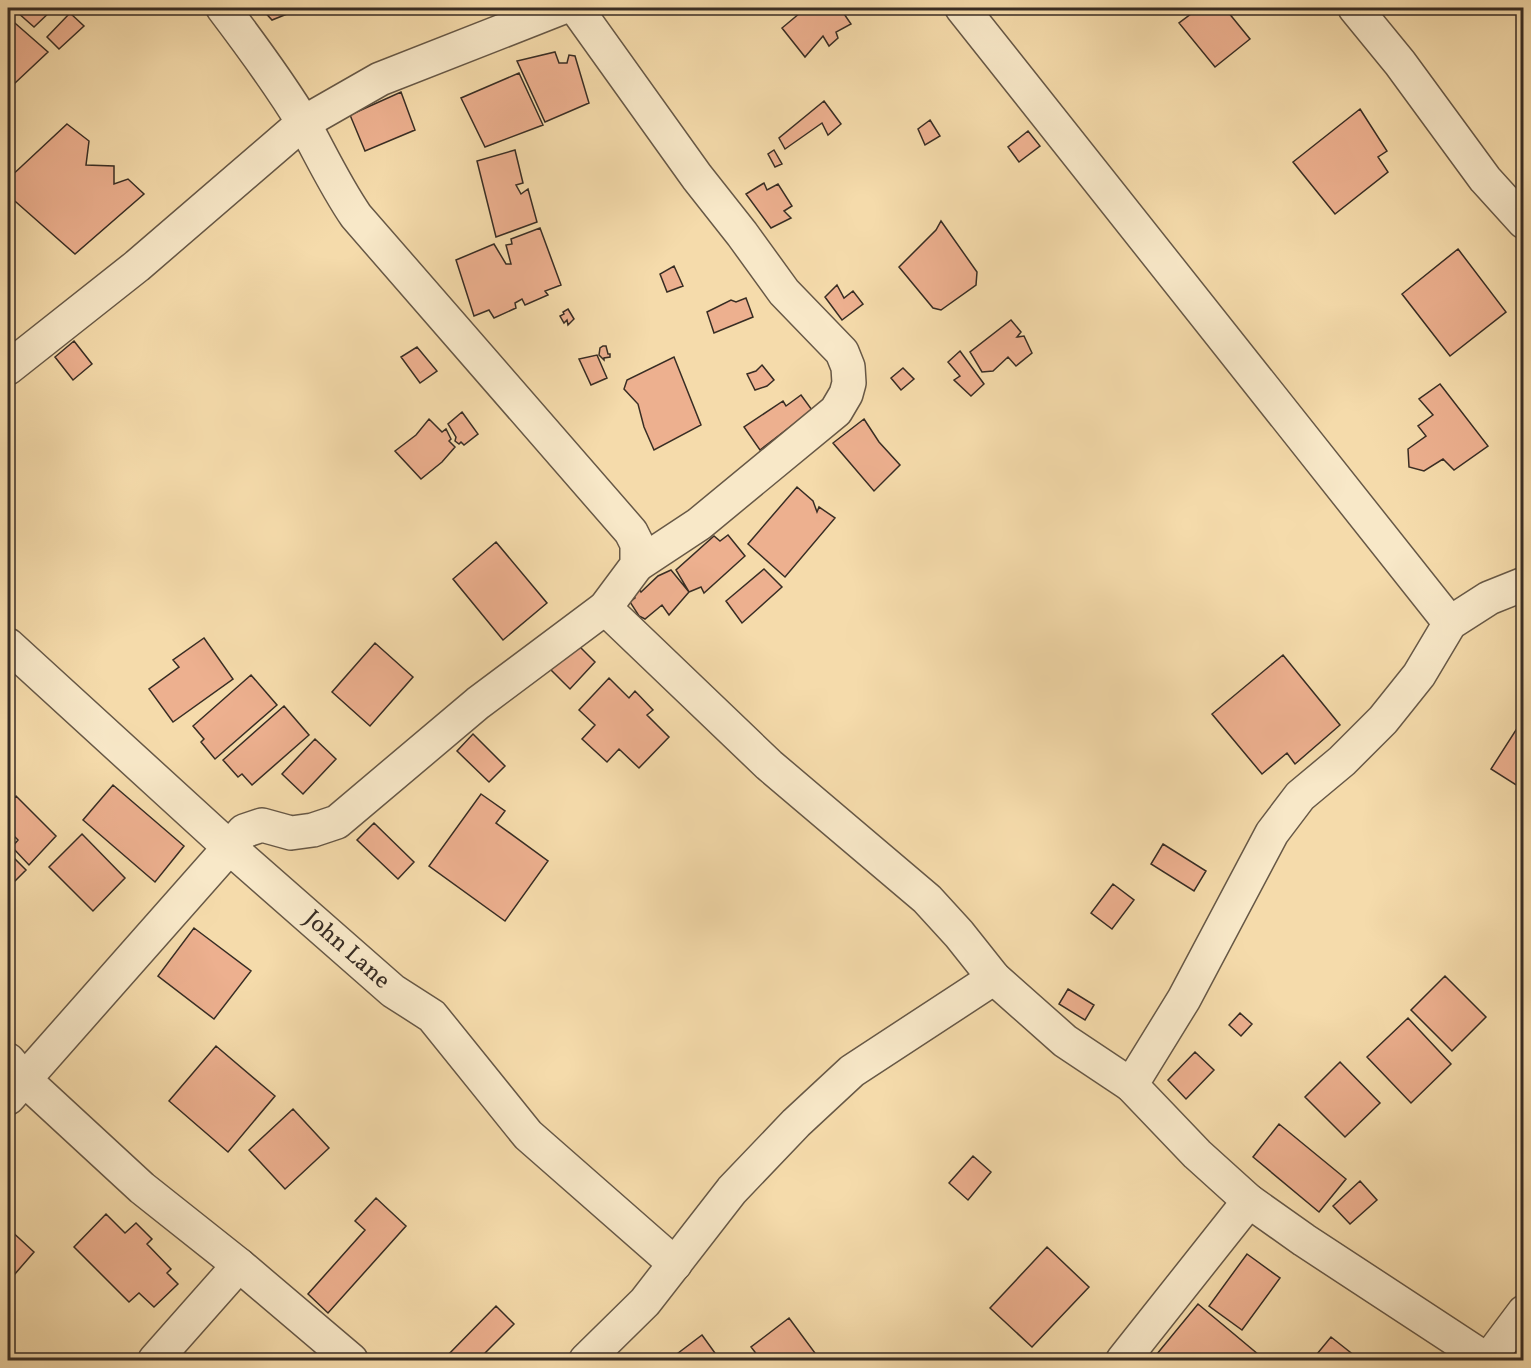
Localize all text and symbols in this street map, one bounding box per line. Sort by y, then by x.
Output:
street label: John Lane [296,903,397,998]

